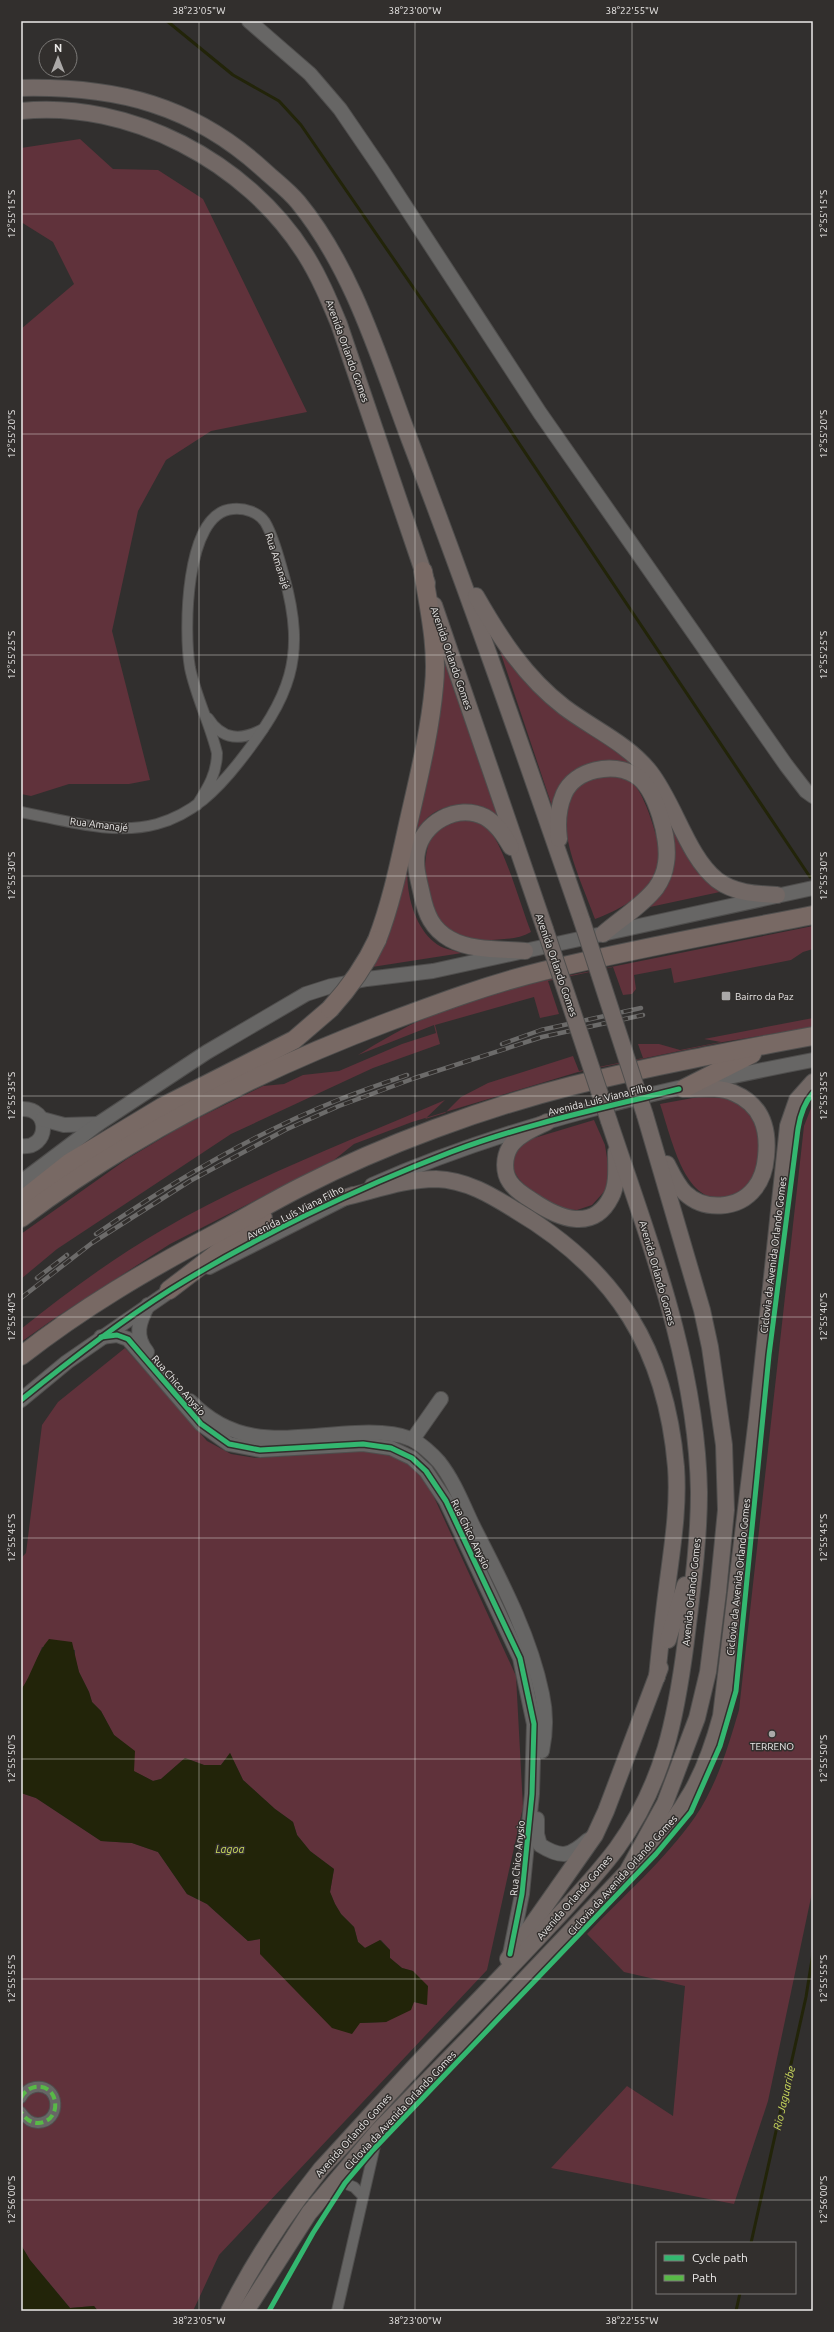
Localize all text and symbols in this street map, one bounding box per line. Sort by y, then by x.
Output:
text: 38°23'05"W [173,5,225,16]
text: 38°23'00"W [389,5,441,16]
text: 38°22'55"W [606,5,658,16]
north arrow [38,38,78,78]
text: N [54,42,62,54]
text: 12°55'15"S [6,190,17,238]
text: 12°55'15"S [818,190,829,238]
street label: Avenida Orlando Gomes [324,298,371,404]
text: 12°55'20"S [6,410,17,458]
text: 12°55'20"S [818,410,829,458]
street label: Rua Amanajé [263,532,292,591]
street label: Avenida Orlando Gomes [429,605,474,711]
text: 12°55'25"S [6,631,17,679]
text: 12°55'25"S [818,631,829,679]
street label: Rua Amanajé [69,815,129,834]
text: 12°55'30"S [6,852,17,900]
text: 12°55'30"S [818,852,829,900]
street label: Avenida Orlando Gomes [534,912,579,1018]
marker: Bairro da Paz [720,990,732,1002]
place label: Bairro da Paz [735,991,794,1002]
text: 12°55'35"S [6,1072,17,1120]
text: 12°55'35"S [818,1072,829,1120]
street label: Avenida Luís Viana Filho [547,1081,654,1118]
street label: Ciclovia da Avenida Orlando Gomes [758,1176,789,1334]
street label: Avenida Luís Viana Filho [245,1183,346,1242]
street label: Avenida Orlando Gomes [637,1220,678,1327]
text: 12°55'40"S [6,1293,17,1341]
text: 12°55'40"S [818,1293,829,1341]
street label: Rua Chico Anysio [150,1353,208,1418]
street label: Rua Chico Anysio [449,1498,492,1571]
street label: Ciclovia da Avenida Orlando Gomes [725,1498,752,1656]
text: 12°55'45"S [6,1514,17,1562]
text: 12°55'45"S [818,1514,829,1562]
street label: Avenida Orlando Gomes [680,1538,703,1646]
marker: TERRENO [767,1729,777,1739]
text: 12°55'50"S [6,1735,17,1783]
text: 12°55'50"S [818,1735,829,1783]
place label: TERRENO [750,1741,794,1752]
street label: Ciclovia da Avenida Orlando Gomes [565,1812,679,1938]
street label: Rua Chico Anysio [508,1820,527,1896]
water label: Lagoa [216,1843,244,1855]
street label: Avenida Orlando Gomes [534,1852,614,1942]
text: 12°55'55"S [6,1955,17,2003]
text: 12°55'55"S [818,1955,829,2003]
street label: Ciclovia da Avenida Orlando Gomes [342,2048,458,2172]
water label: Rio Jaguaribe [771,2064,797,2131]
street label: Avenida Orlando Gomes [312,2091,394,2179]
text: 12°56'00"S [6,2176,17,2224]
text: 12°56'00"S [818,2176,829,2224]
legend [656,2242,796,2294]
text: Cycle path [692,2251,748,2264]
text: Path [692,2271,717,2284]
text: 38°23'05"W [173,2315,225,2326]
text: 38°23'00"W [389,2315,441,2326]
text: 38°22'55"W [606,2315,658,2326]

